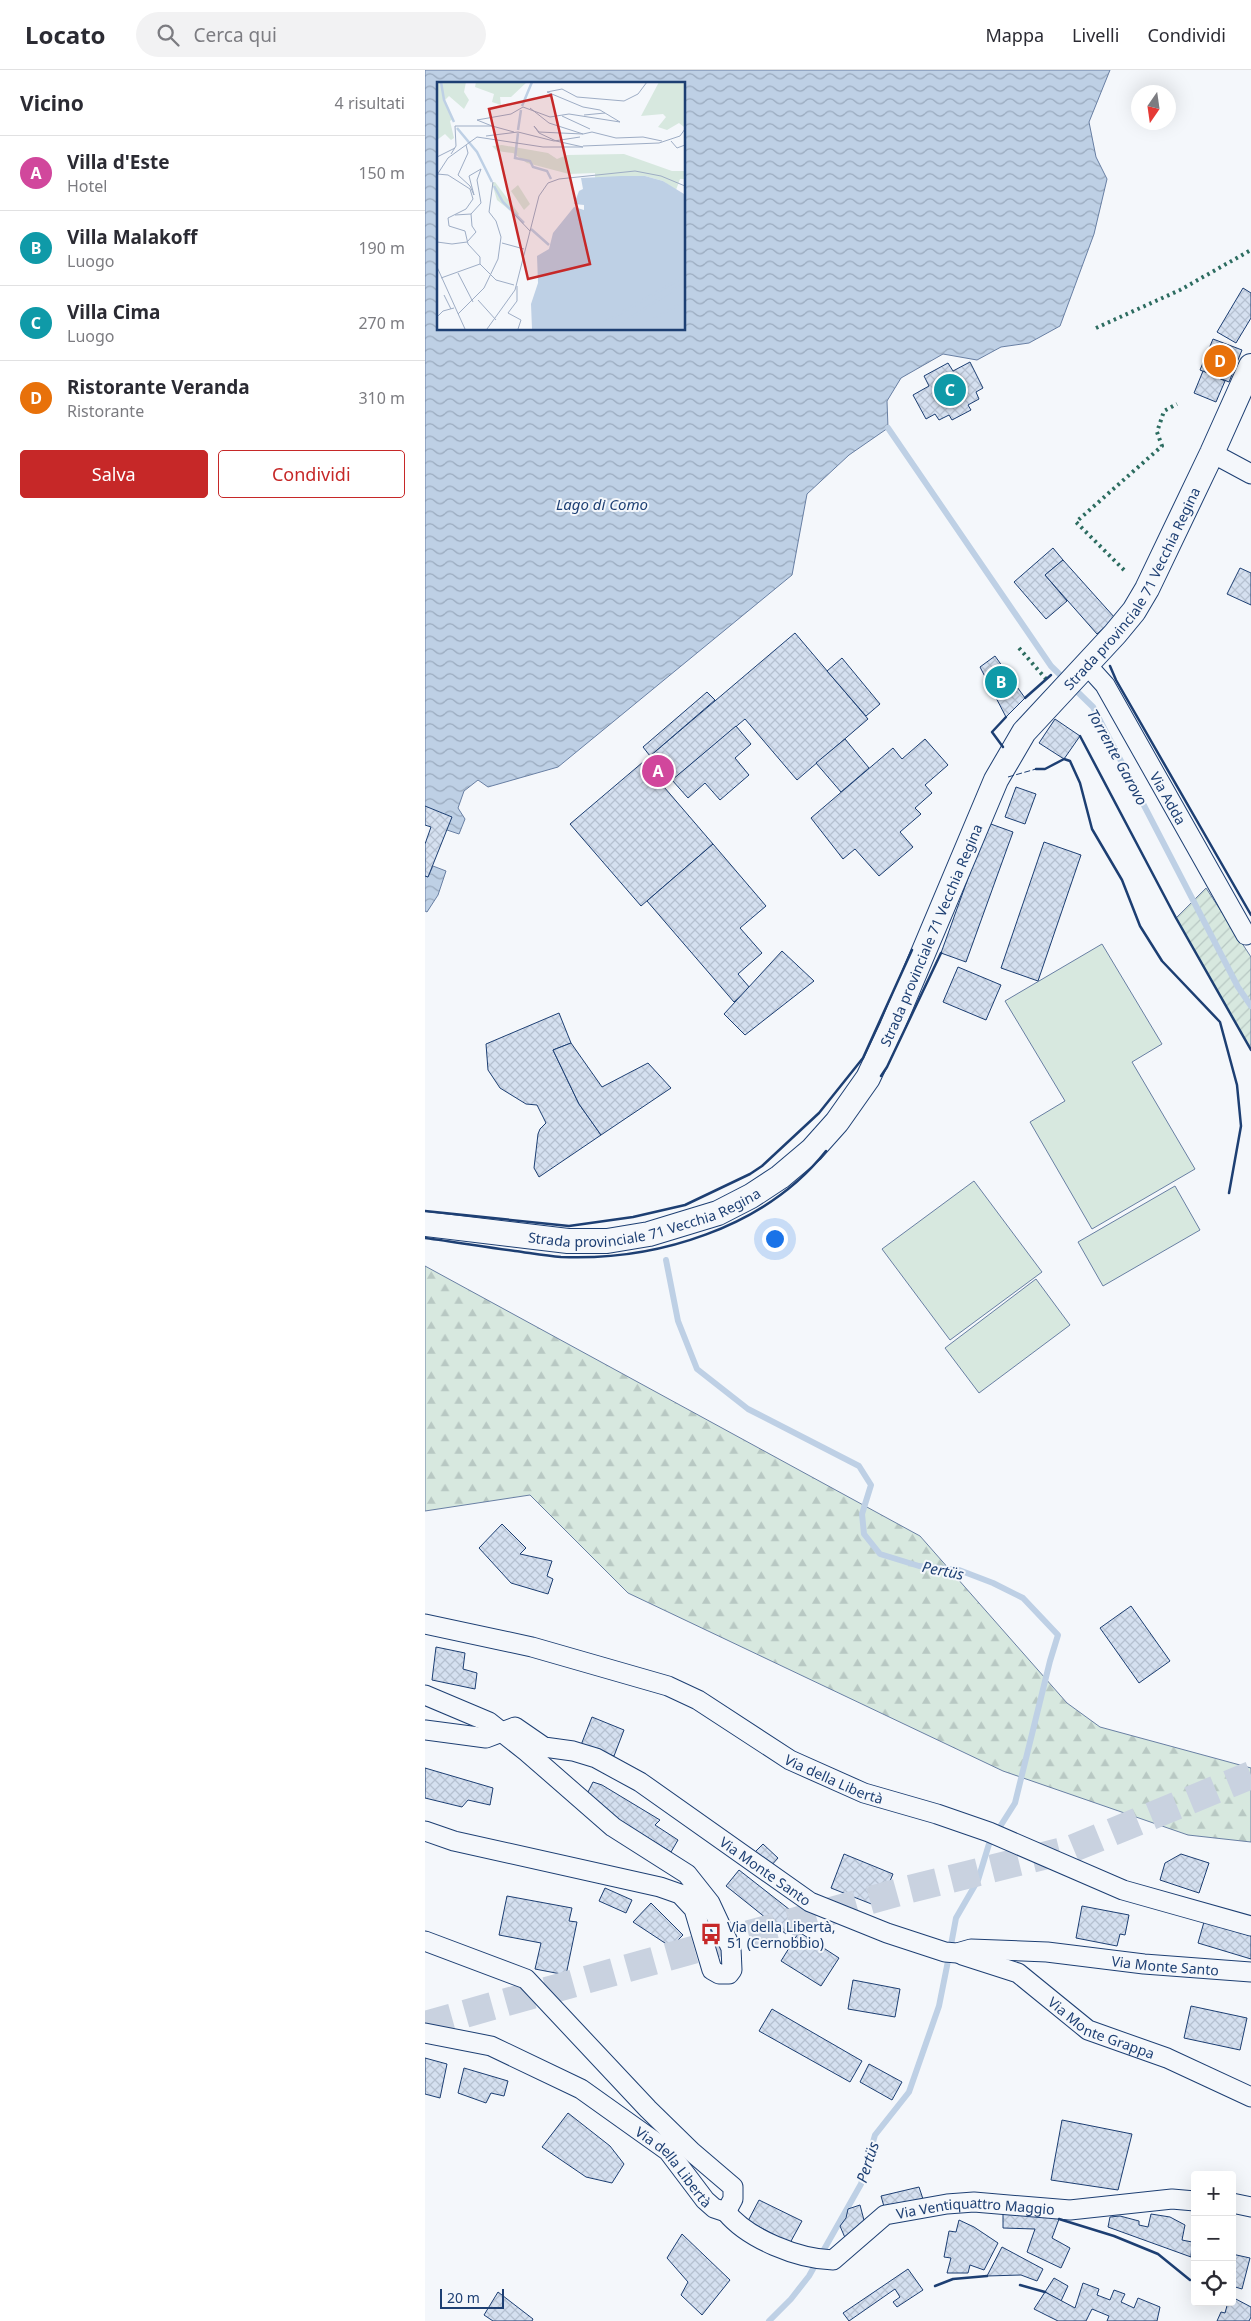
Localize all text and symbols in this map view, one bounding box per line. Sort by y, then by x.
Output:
search box [136,12,486,57]
text: Locato [25,18,106,51]
icon: search [154,21,182,49]
text: Cerca qui [194,22,277,48]
text: Mappa [985,23,1044,47]
text: Livelli [1072,23,1119,47]
text: Condividi [1147,23,1226,47]
inset map [437,82,685,330]
north arrow [1131,85,1176,130]
text: Vicino [20,89,84,117]
text: 4 risultati [335,92,405,114]
text: Villa d'Este [67,149,170,175]
text: A [30,162,42,184]
text: 150 m [358,162,405,184]
text: Hotel [67,175,107,197]
text: Villa Malakoff [67,224,197,250]
text: B [31,237,41,259]
text: 190 m [358,237,405,259]
text: Luogo [67,250,114,272]
text: Villa Cima [67,299,160,325]
text: C [31,312,41,334]
text: 270 m [358,312,405,334]
text: Luogo [67,325,114,347]
pin: D [1204,342,1236,380]
pin: C [934,371,966,409]
text: Ristorante Veranda [67,374,250,400]
text: D [30,387,42,409]
text: 310 m [358,387,405,409]
text: Ristorante [67,400,144,422]
button: Salva [20,450,208,498]
button: Condividi [218,450,405,498]
street label: Strada provinciale 71 Vecchia Regina [1059,484,1204,693]
water label: Lago di Como [556,494,648,514]
pin: B [985,663,1017,701]
water label: Torrente Garovo [1083,705,1153,809]
pin: A [642,752,674,790]
street label: Via Adda [1146,768,1191,828]
street label: Strada provinciale 71 Vecchia Regina [875,821,986,1049]
street label: Strada provinciale 71 Vecchia Regina [527,1183,764,1251]
your location [762,1226,788,1252]
water label: Pertüs [920,1556,966,1584]
street label: Via della Libertà [781,1750,885,1808]
street label: Via Monte Santo [716,1832,815,1910]
place label: Via della Libertà, 51 (Cernobbio) [727,1917,836,1952]
bus stop icon: Via della Libertà, 51 (Cernobbio) [698,1921,724,1947]
street label: Via Monte Santo [1110,1951,1220,1979]
street label: Via Monte Grappa [1044,1992,1157,2062]
street label: Via della Libertà [632,2122,716,2211]
water label: Pertüs [851,2138,883,2185]
map controls [1191,2171,1236,2306]
button: + [1191,2171,1236,2216]
street label: Via Ventiquattro Maggio [894,2192,1055,2222]
button: − [1191,2216,1236,2261]
button: locate [1191,2261,1236,2306]
scale bar [440,2286,504,2309]
text: 20 m [447,2288,480,2307]

